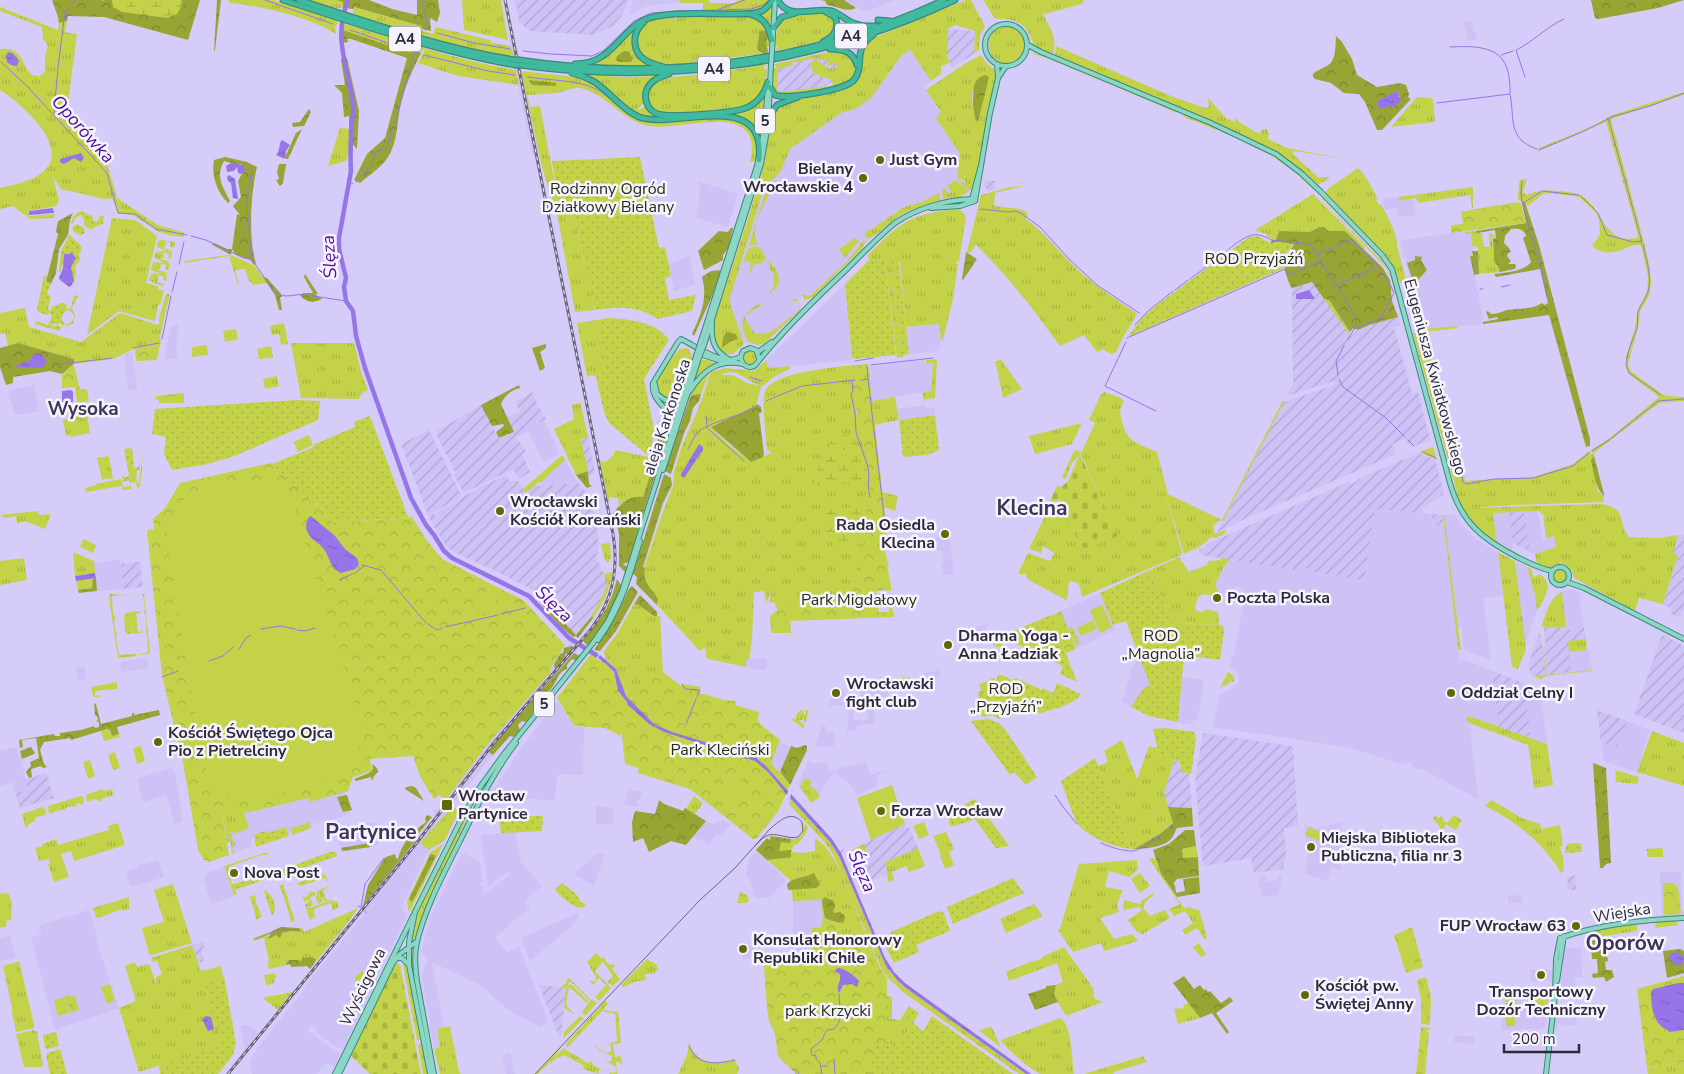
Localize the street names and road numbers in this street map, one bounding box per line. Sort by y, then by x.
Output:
road number: A4 [835,24,867,48]
road number: A4 [389,26,421,52]
road number: А4 [698,56,730,82]
road number: 5 [755,108,775,134]
street label: Eugeniusza Kwiatkowskiego [1398,276,1472,478]
street label: aleja Karkonoska [638,356,696,478]
road number: 5 [534,692,554,716]
street label: Wiejska [1592,898,1652,928]
street label: Wyścigowa [335,944,391,1030]

